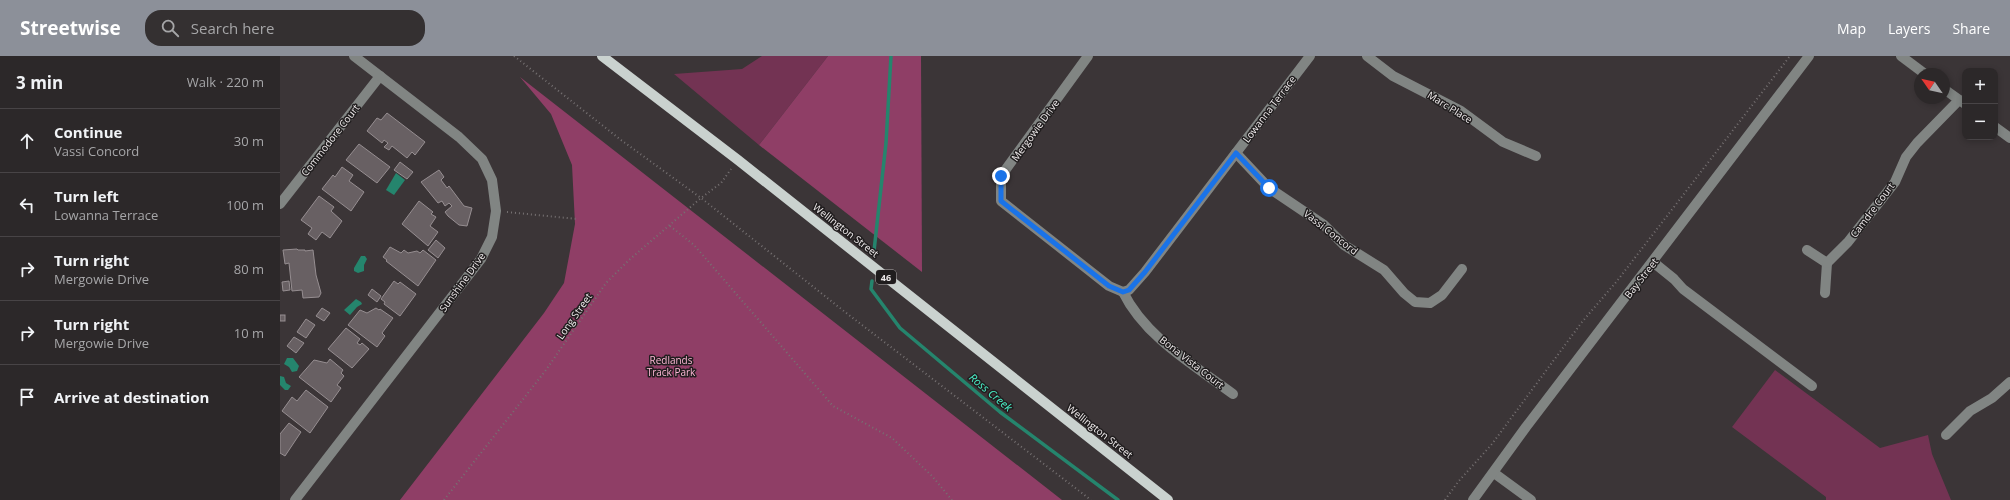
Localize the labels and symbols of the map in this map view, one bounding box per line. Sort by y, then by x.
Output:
north arrow [1914,68,1950,104]
street label: Lowanna Terrace [1239,72,1299,145]
street label: Marc Place [1425,88,1475,127]
street label: Mergowie Drive [1008,96,1062,164]
street label: Commodore Court [298,101,363,179]
route end [992,167,1010,185]
route start [1260,179,1278,197]
street label: Camdre Court [1847,179,1898,240]
street label: Wellington Street [810,200,882,260]
street label: Vassi Concord [1301,206,1361,258]
street label: Sunshine Drive [436,249,488,314]
street label: Bay Street [1621,255,1661,301]
road number: 46 [876,270,896,284]
street label: Long Street [553,290,595,342]
street label: Bona Vista Court [1157,333,1227,392]
park label: Redlands Track Park [647,353,696,379]
water label: Ross Creek [966,370,1016,415]
street label: Wellington Street [1064,401,1136,461]

